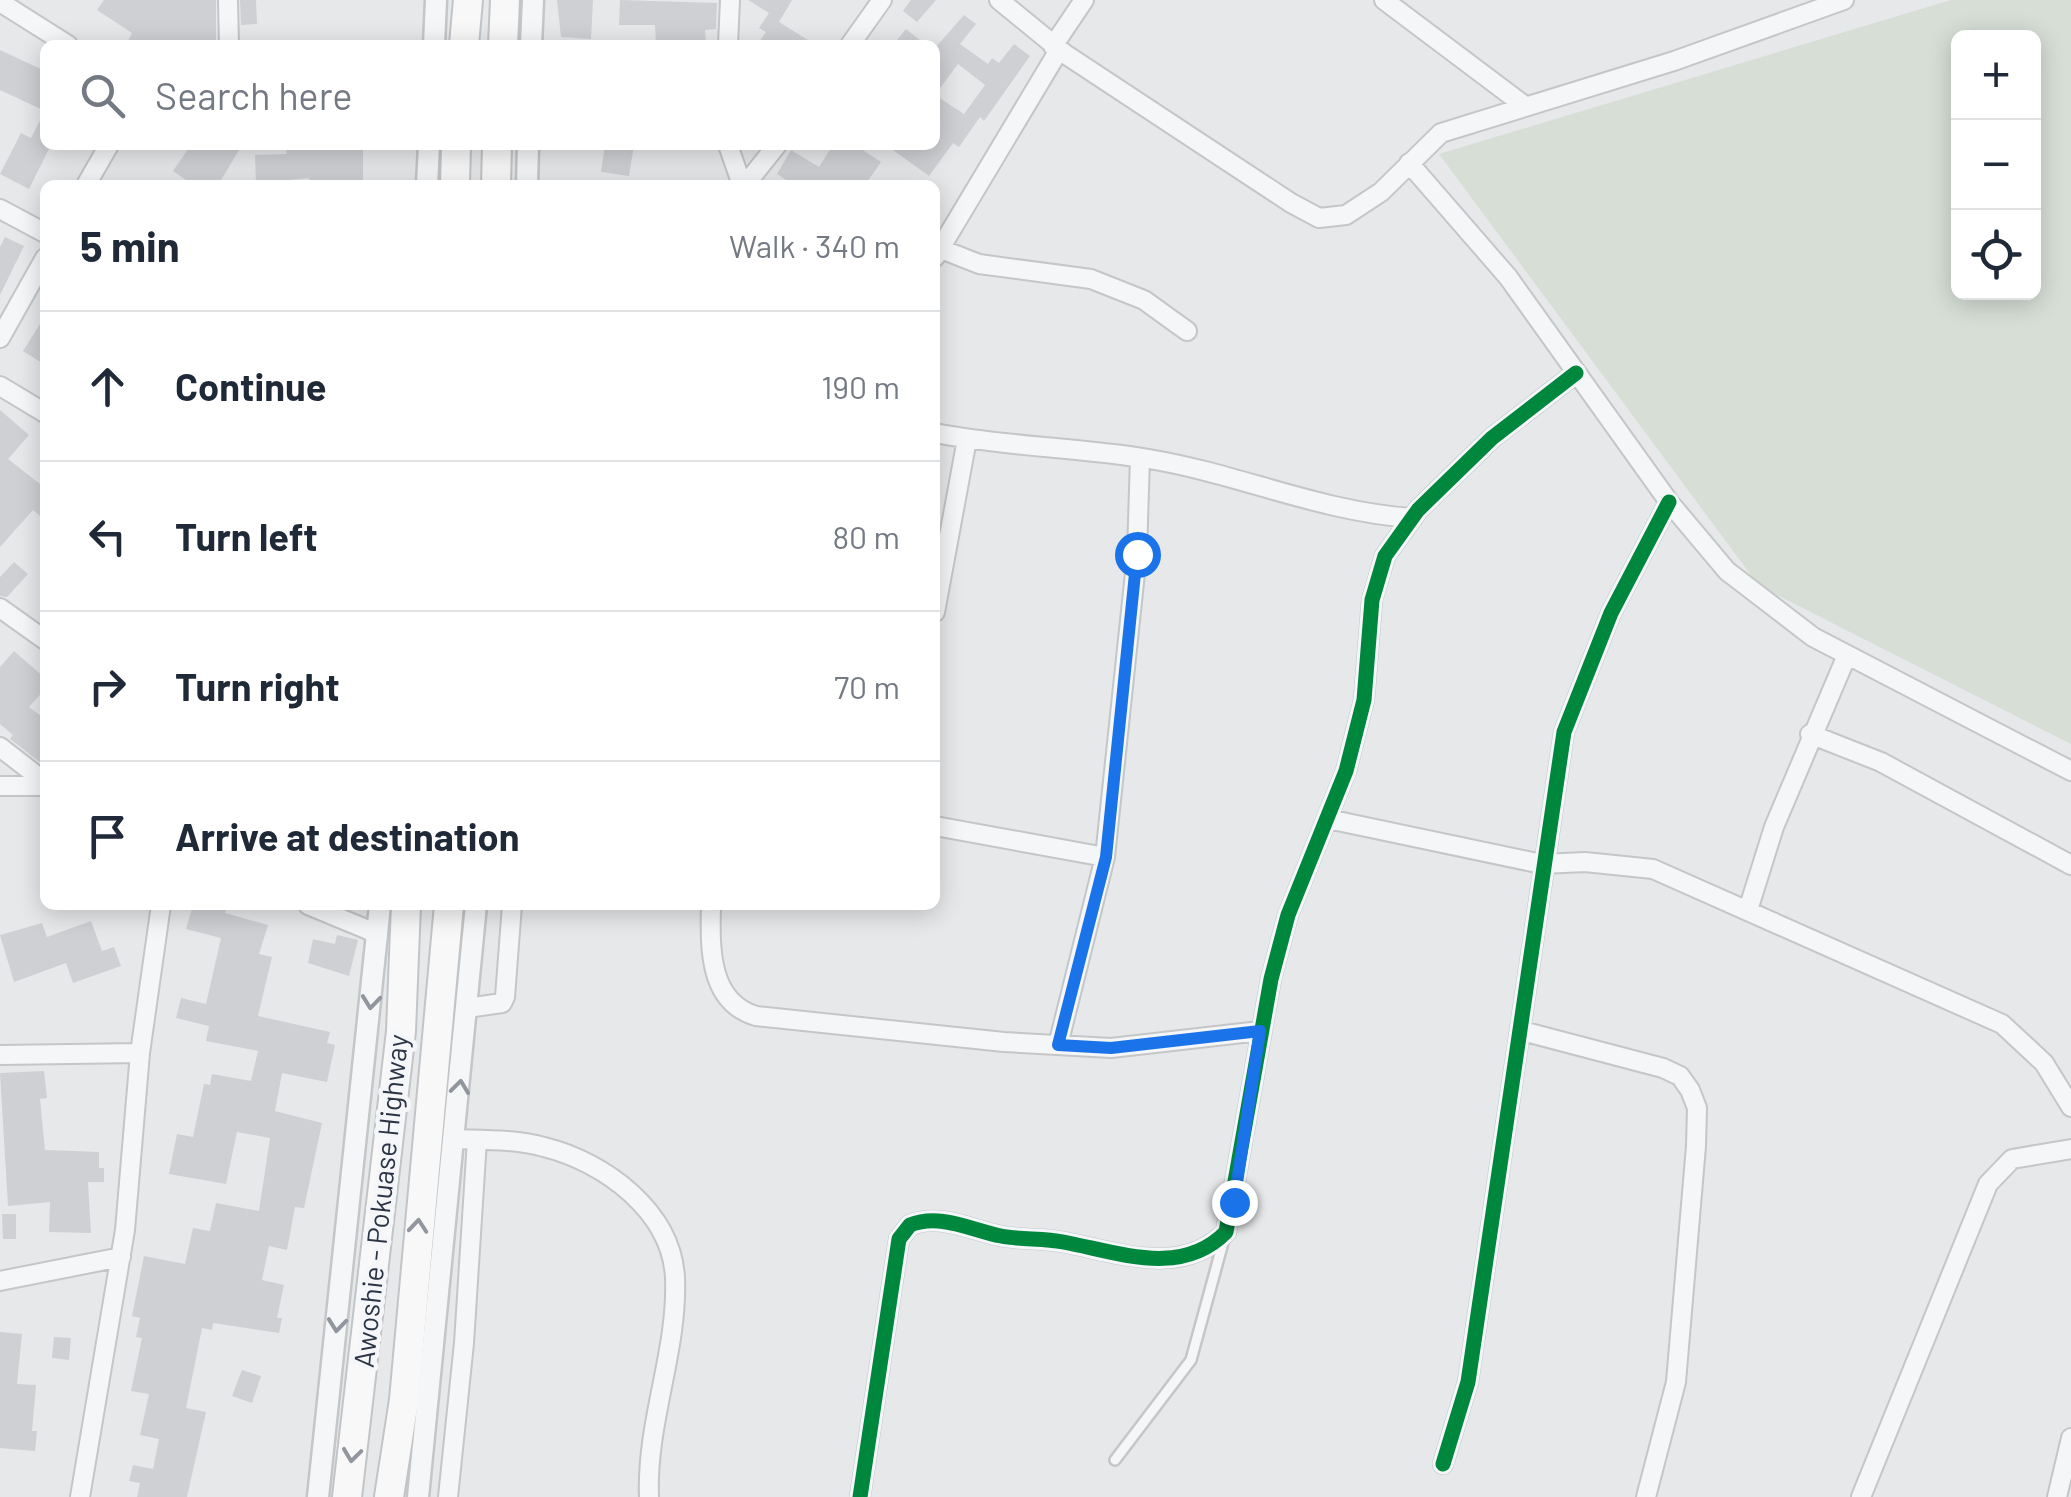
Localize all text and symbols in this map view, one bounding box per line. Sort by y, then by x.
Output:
map controls [1951,30,2041,300]
button: + [1951,30,2041,120]
search box [40,40,940,150]
icon: search [75,68,130,123]
text: Search here [155,72,353,118]
button: − [1951,120,2041,210]
button: locate [1951,210,2041,300]
text: 5 min [80,220,180,270]
text: Walk · 340 m [729,226,900,264]
icon: ahead [80,359,135,414]
text: Continue [175,363,326,409]
text: 190 m [821,367,900,405]
icon: left [80,509,135,564]
text: Turn left [175,513,318,559]
text: 80 m [832,517,900,555]
route start [1115,532,1161,578]
icon: right [80,659,135,714]
text: Turn right [175,663,340,709]
text: 70 m [834,667,900,705]
icon: arrive [80,809,135,864]
text: Arrive at destination [175,813,520,859]
one-way arrow [361,995,382,1011]
street label: Awoshie - Pokuase Highway [346,1032,414,1369]
one-way arrow [449,1078,470,1094]
route end [1212,1180,1258,1226]
one-way arrow [407,1218,429,1234]
one-way arrow [327,1318,348,1334]
one-way arrow [342,1447,363,1463]

